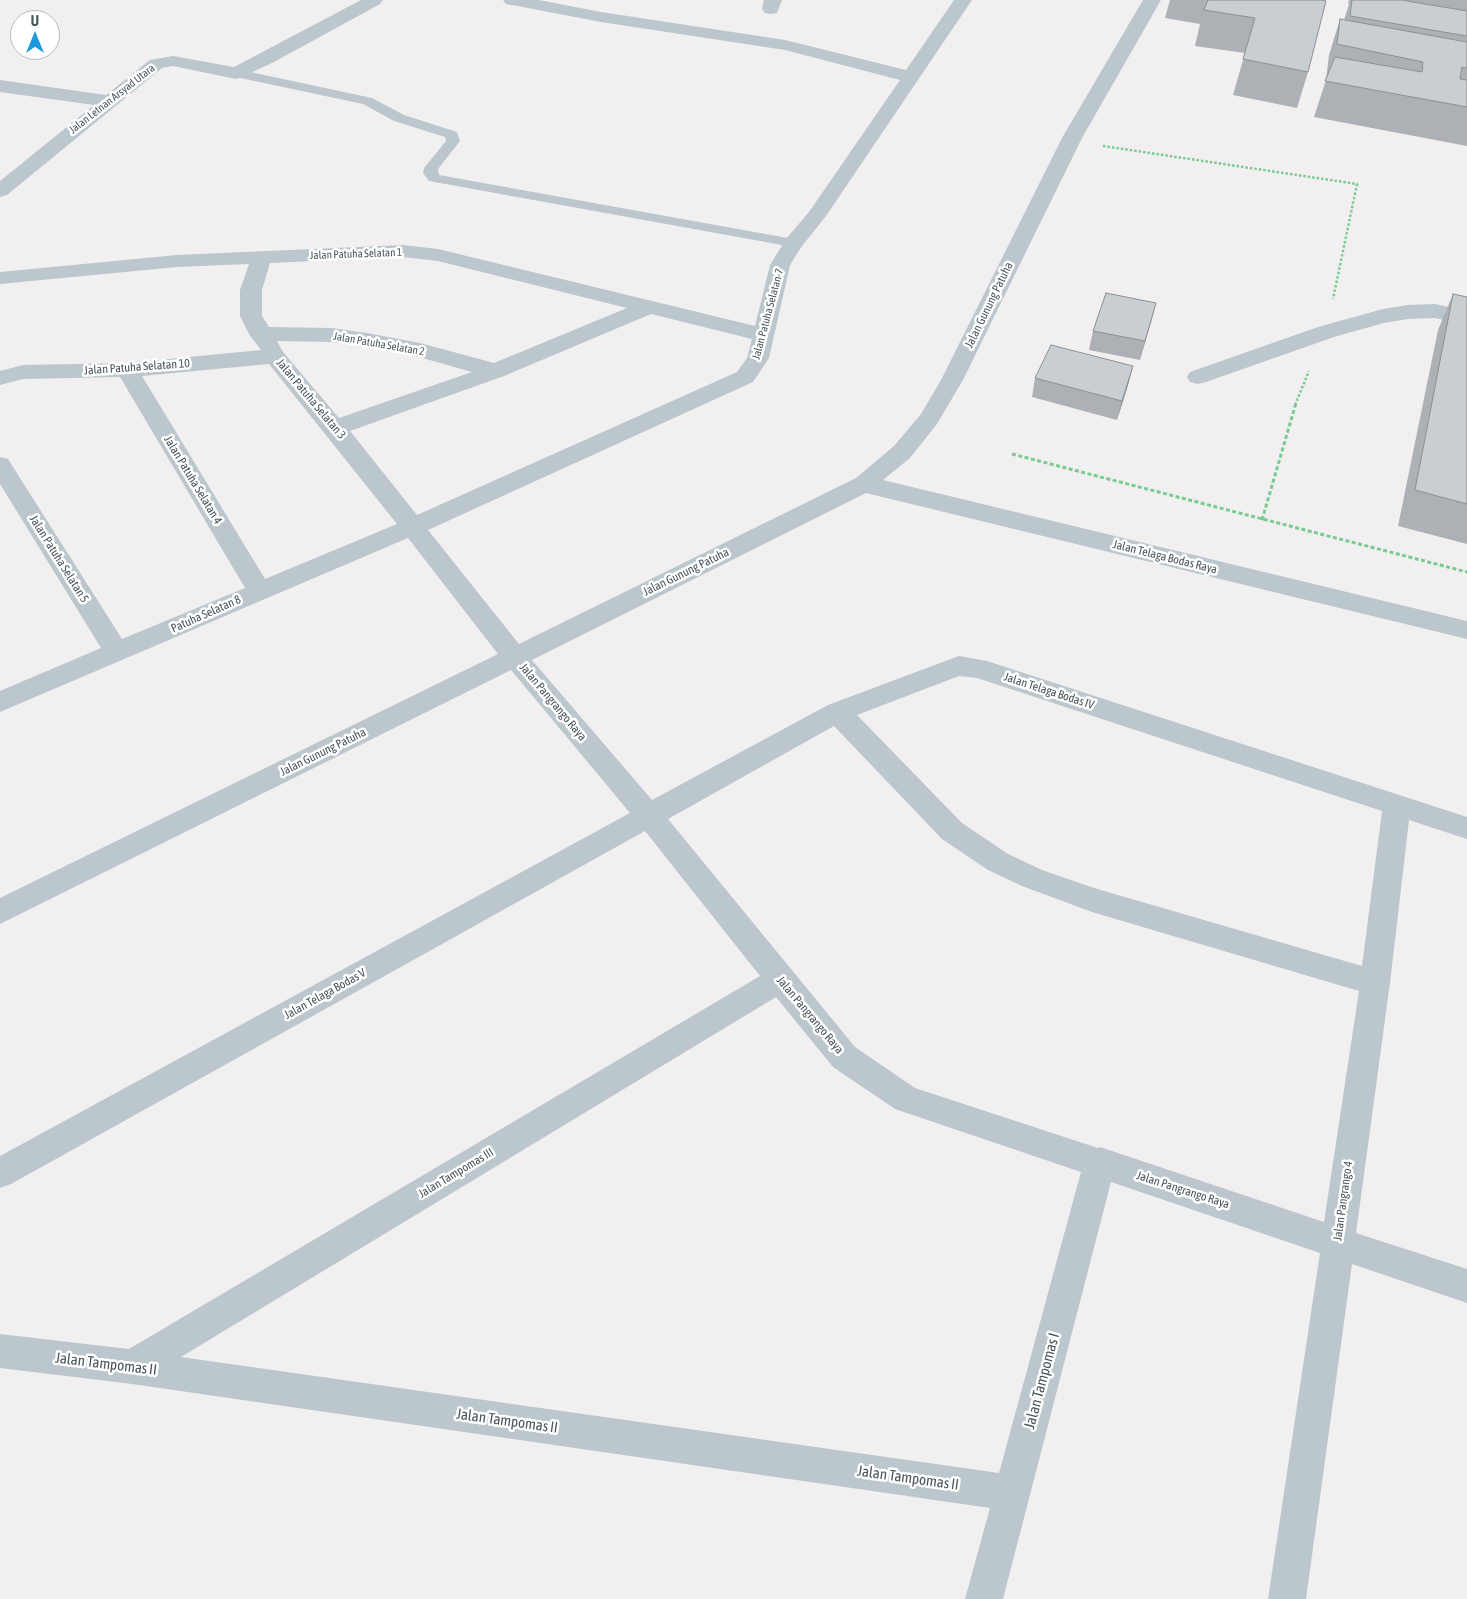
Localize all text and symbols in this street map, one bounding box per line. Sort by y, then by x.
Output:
north arrow [10,10,60,60]
text: U [31,13,39,29]
street label: Jalan Letnan Arsyad Utara [67,62,157,136]
street label: Jalan Patuha Selatan 1 [310,246,402,262]
street label: Jalan Gunung Patuha [962,260,1016,350]
street label: Jalan Patuha Selatan-7 [750,267,786,361]
street label: Jalan Patuha Selatan 2 [332,329,426,359]
street label: Jalan Patuha Selatan 10 [84,356,190,378]
street label: Jalan Patuha Selatan 3 [273,356,349,442]
street label: Jalan Patuha Selatan 4 [161,433,225,527]
street label: Jalan Patuha Selatan 5 [26,513,92,605]
street label: Jalan Telaga Bodas Raya [1111,537,1219,577]
street label: Jalan Gunung Patuha [641,545,731,599]
street label: Patuha Selatan 8 [169,592,243,636]
street label: Jalan Pangrango Raya [516,660,590,744]
street label: Jalan Telaga Bodas IV [1002,670,1096,712]
street label: Jalan Gunung Patuha [278,725,368,779]
street label: Jalan Telaga Bodas V [282,966,368,1022]
street label: Jalan Pangrango Raya [773,973,847,1057]
street label: Jalan Tampomas III [416,1145,496,1201]
street label: Jalan Pangrango 4 [1330,1160,1356,1242]
street label: Jalan Pangrango Raya [1135,1168,1231,1212]
street label: Jalan Tampomas I [1021,1331,1063,1431]
street label: Jalan Tampomas II [54,1349,158,1379]
street label: Jalan Tampomas II [455,1405,559,1437]
street label: Jalan Tampomas II [856,1462,960,1494]

